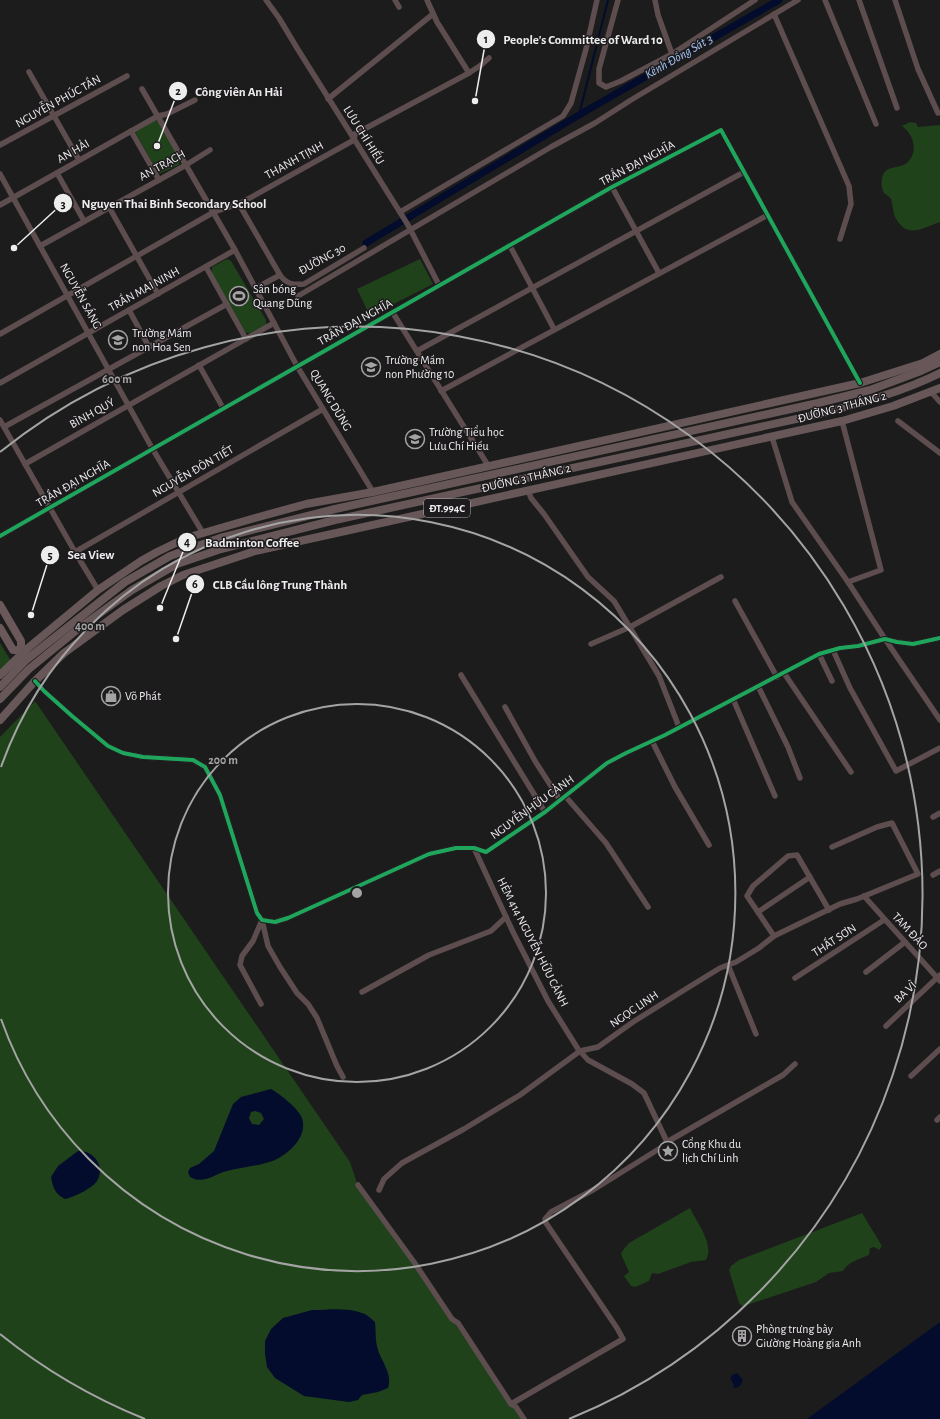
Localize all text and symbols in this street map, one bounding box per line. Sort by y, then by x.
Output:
callout: People's Committee of Ward 10 [476,27,671,52]
water label: Kênh Đồng Sát 3 [643,32,715,82]
text: 1 [484,33,488,45]
text: People's Committee of Ward 10 [503,34,663,47]
street label: NGUYỄN PHÚC TẦN [12,70,103,129]
callout: Công viên An Hải [168,79,291,104]
text: 2 [175,85,181,97]
text: Công viên An Hải [195,86,283,99]
street label: LƯU CHÍ HIẾU [341,102,389,166]
street label: AN HẢI [54,135,91,165]
street label: TRẦN ĐẠI NGHĨA [596,135,677,188]
street label: THANH TỊNH [263,139,325,181]
street label: AN TRẠCH [137,147,187,183]
callout: Nguyen Thai Binh Secondary School [53,191,274,216]
text: 3 [60,198,66,210]
text: Nguyen Thai Binh Secondary School [82,198,266,211]
street label: ĐƯỜNG 30 [295,239,348,277]
street label: NGUYỄN SÁNG [58,260,107,331]
street label: TRẦN MAI NINH [105,262,181,313]
place label: Sân bóng Quang Dũng [253,283,312,310]
sports icon: Sân bóng Quang Dũng [228,285,250,307]
street label: TRẦN ĐẠI NGHĨA [314,294,394,347]
place label: Trường Mầm non Hoa Sen [132,327,192,353]
school or university icon: Trường Mầm non Hoa Sen [107,329,129,351]
place label: Trường Mầm non Phường 10 [385,354,454,380]
school or university icon: Trường Mầm non Phường 10 [360,356,382,378]
street label: QUANG DŨNG [307,366,356,433]
text: 600 m [102,373,132,385]
street label: ĐƯỜNG 3 THÁNG 2 [796,387,888,425]
street label: BÌNH QUÝ [67,395,118,431]
place label: Trường Tiểu học Lưu Chí Hiếu [429,425,504,452]
school or university icon: Trường Tiểu học Lưu Chí Hiếu [404,428,426,450]
street label: NGUYỄN ĐÔN TIẾT [149,440,236,499]
street label: TRẦN ĐẠI NGHĨA [32,454,112,509]
street label: ĐƯỜNG 3 THÁNG 2 [480,460,572,494]
road number: ĐT.994C [424,499,470,517]
callout: Badminton Coffee [177,529,307,554]
text: 4 [184,536,190,548]
text: Badminton Coffee [205,537,299,550]
callout: Sea View [40,542,122,567]
text: 5 [47,549,53,561]
text: Sea View [68,549,115,562]
callout: CLB Cầu lông Trung Thành [185,572,356,597]
text: 6 [192,578,198,590]
text: CLB Cầu lông Trung Thành [213,578,347,592]
text: 400 m [75,620,105,632]
shop icon: Võ Phát [100,685,122,707]
place label: Võ Phát [125,690,161,702]
text: 200 m [208,754,238,766]
street label: NGUYỄN HỮU CẢNH [486,770,576,841]
street label: HẺM 414 NGUYỄN HỮU CẢNH [495,874,573,1008]
centre of rings [350,886,364,900]
street label: TAM ĐẢO [890,909,932,952]
street label: THẤT SƠN [808,919,858,959]
street label: BA VÌ [891,978,918,1005]
street label: NGỌC LINH [608,988,660,1030]
place label: Cổng Khu du lịch Chí Linh [682,1137,741,1164]
place icon: Cổng Khu du lịch Chí Linh [657,1140,679,1162]
place label: Phòng trưng bày Giường Hoàng gia Anh [756,1323,861,1349]
building icon: Phòng trưng bày Giường Hoàng gia Anh [731,1325,753,1347]

